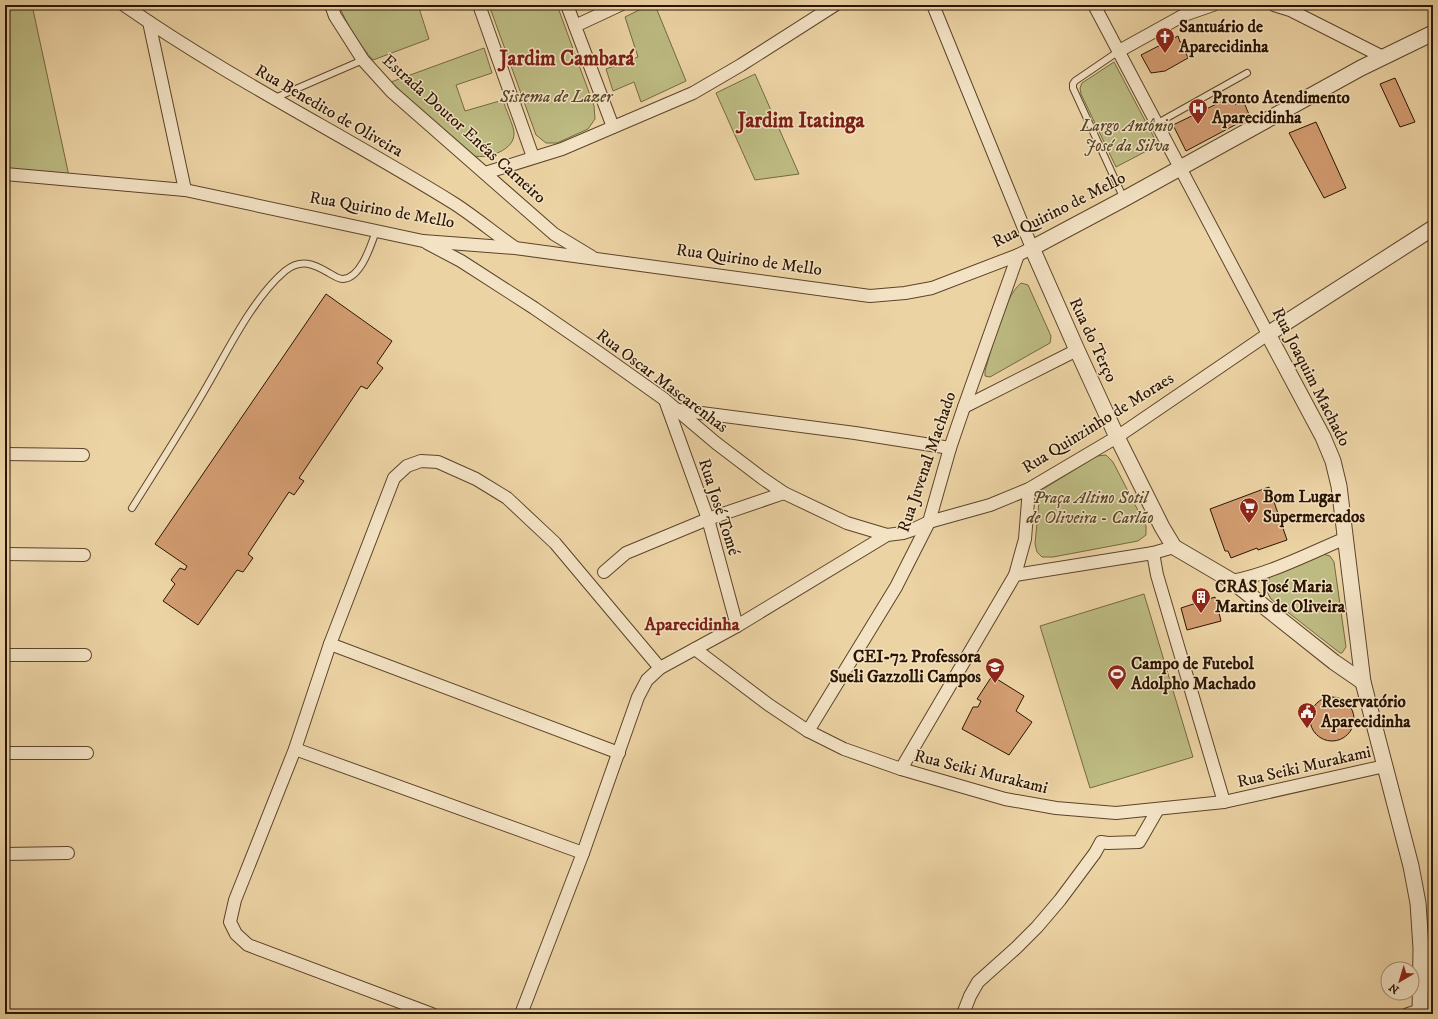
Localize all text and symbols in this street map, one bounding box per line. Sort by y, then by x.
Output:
place label: Santuário de Aparecidinha [1178,16,1269,58]
church icon: Santuário de Aparecidinha [1154,26,1176,54]
district label: Jardim Cambará [498,46,636,72]
street label: Estrada Doutor Enéas Carneiro [378,50,550,208]
street label: Rua Benedito de Oliveira [251,60,408,163]
park label: Sistema de Lazer [499,86,614,108]
place label: Pronto Atendimento Aparecidinha [1211,87,1350,129]
hospital icon: Pronto Atendimento Aparecidinha [1187,97,1209,125]
district label: Jardim Itatinga [736,108,866,134]
park label: Largo Antônio José da Silva [1079,115,1174,157]
street label: Rua Quirino de Mello [989,167,1129,253]
street label: Rua Quirino de Mello [308,186,456,234]
street label: Rua Quirino de Mello [675,239,823,281]
street label: Rua do Terço [1064,294,1122,386]
street label: Rua Joaquim Machado [1267,304,1355,450]
street label: Rua Oscar Mascarenhas [592,324,733,438]
street label: Rua Quinzinho de Moraes [1018,367,1178,479]
street label: Rua Juvenal Machado [893,389,961,535]
street label: Rua José Tomé [693,456,745,558]
place label: Bom Lugar Supermercados [1263,486,1365,528]
park label: Praça Altino Sotil de Oliveira - Carlão [1026,487,1154,529]
supermarket icon: Bom Lugar Supermercados [1238,496,1260,524]
place label: CRAS José Maria Martins de Oliveira [1215,576,1346,618]
building icon: CRAS José Maria Martins de Oliveira [1190,586,1212,614]
district label: Aparecidinha [644,614,740,636]
place label: CEI-72 Professora Sueli Gazzolli Campos [830,646,982,688]
place label: Campo de Futebol Adolpho Machado [1130,653,1256,695]
school or university icon: CEI-72 Professora Sueli Gazzolli Campos [984,656,1006,684]
sports icon: Campo de Futebol Adolpho Machado [1106,663,1128,691]
place label: Reservatório Aparecidinha [1320,691,1411,733]
public building icon: Reservatório Aparecidinha [1296,701,1318,729]
street label: Rua Seiki Murakami [1235,741,1373,793]
street label: Rua Seiki Murakami [912,745,1050,799]
north arrow [1380,961,1420,1001]
text: N [1387,980,1402,996]

